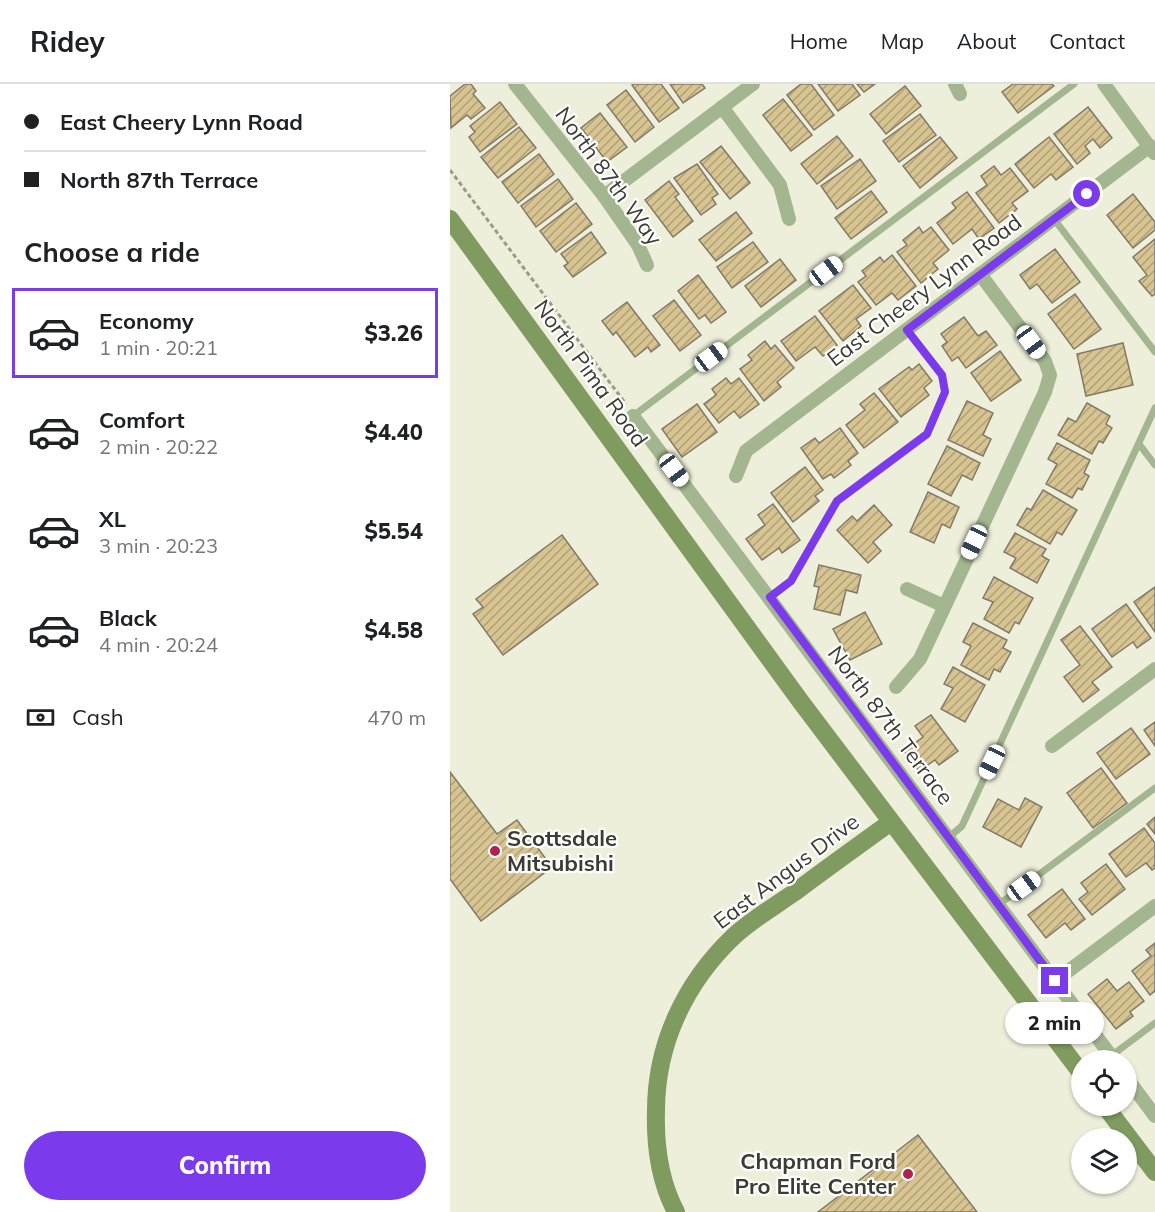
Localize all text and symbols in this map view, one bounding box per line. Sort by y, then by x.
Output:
text: Ridey [30,24,105,59]
text: Home [790,28,848,54]
text: Map [881,28,924,54]
text: About [957,28,1016,54]
text: Contact [1049,28,1125,54]
street label: North 87th Way [549,101,669,251]
text: East Cheery Lynn Road [60,108,303,136]
text: North 87th Terrace [60,166,258,194]
route start [1073,180,1100,207]
street label: East Cheery Lynn Road [821,208,1027,372]
text: Choose a ride [24,235,200,269]
car [806,253,846,289]
street label: North Pima Road [528,294,654,452]
icon: car [27,306,81,360]
text: Economy [99,307,194,335]
text: $3.26 [364,319,423,347]
car [1013,322,1049,362]
text: 1 min · 20:21 [99,335,218,360]
car [691,339,731,375]
icon: car [27,405,81,459]
text: Comfort [99,406,185,434]
text: $4.40 [364,418,423,446]
text: 2 min · 20:22 [99,434,218,459]
car [656,450,692,490]
icon: car [27,504,81,558]
text: XL [99,505,126,533]
text: $5.54 [364,517,423,545]
car [958,522,990,562]
text: 3 min · 20:23 [99,533,218,558]
icon: car [27,603,81,657]
text: Black [99,604,157,632]
text: $4.58 [364,616,423,644]
text: 4 min · 20:24 [99,632,218,657]
street label: North 87th Terrace [822,640,960,810]
icon: cash [24,701,57,734]
text: Cash [72,703,124,731]
text: 470 m [367,705,426,730]
car [976,742,1008,782]
street label: East Angus Drive [708,807,864,935]
place label: Scottsdale Mitsubishi [507,824,617,877]
marker: Scottsdale Mitsubishi [488,844,502,858]
car [1004,868,1044,904]
route end [1041,967,1068,994]
callout: 2 min [1006,1002,1104,1044]
text: 2 min [1028,1010,1081,1035]
map controls [1071,1050,1137,1194]
button: locate [1071,1050,1137,1116]
button: layers [1071,1128,1137,1194]
button: Confirm [24,1131,426,1200]
place label: Chapman Ford Pro Elite Center [735,1147,896,1200]
marker: Chapman Ford Pro Elite Center [901,1167,915,1181]

